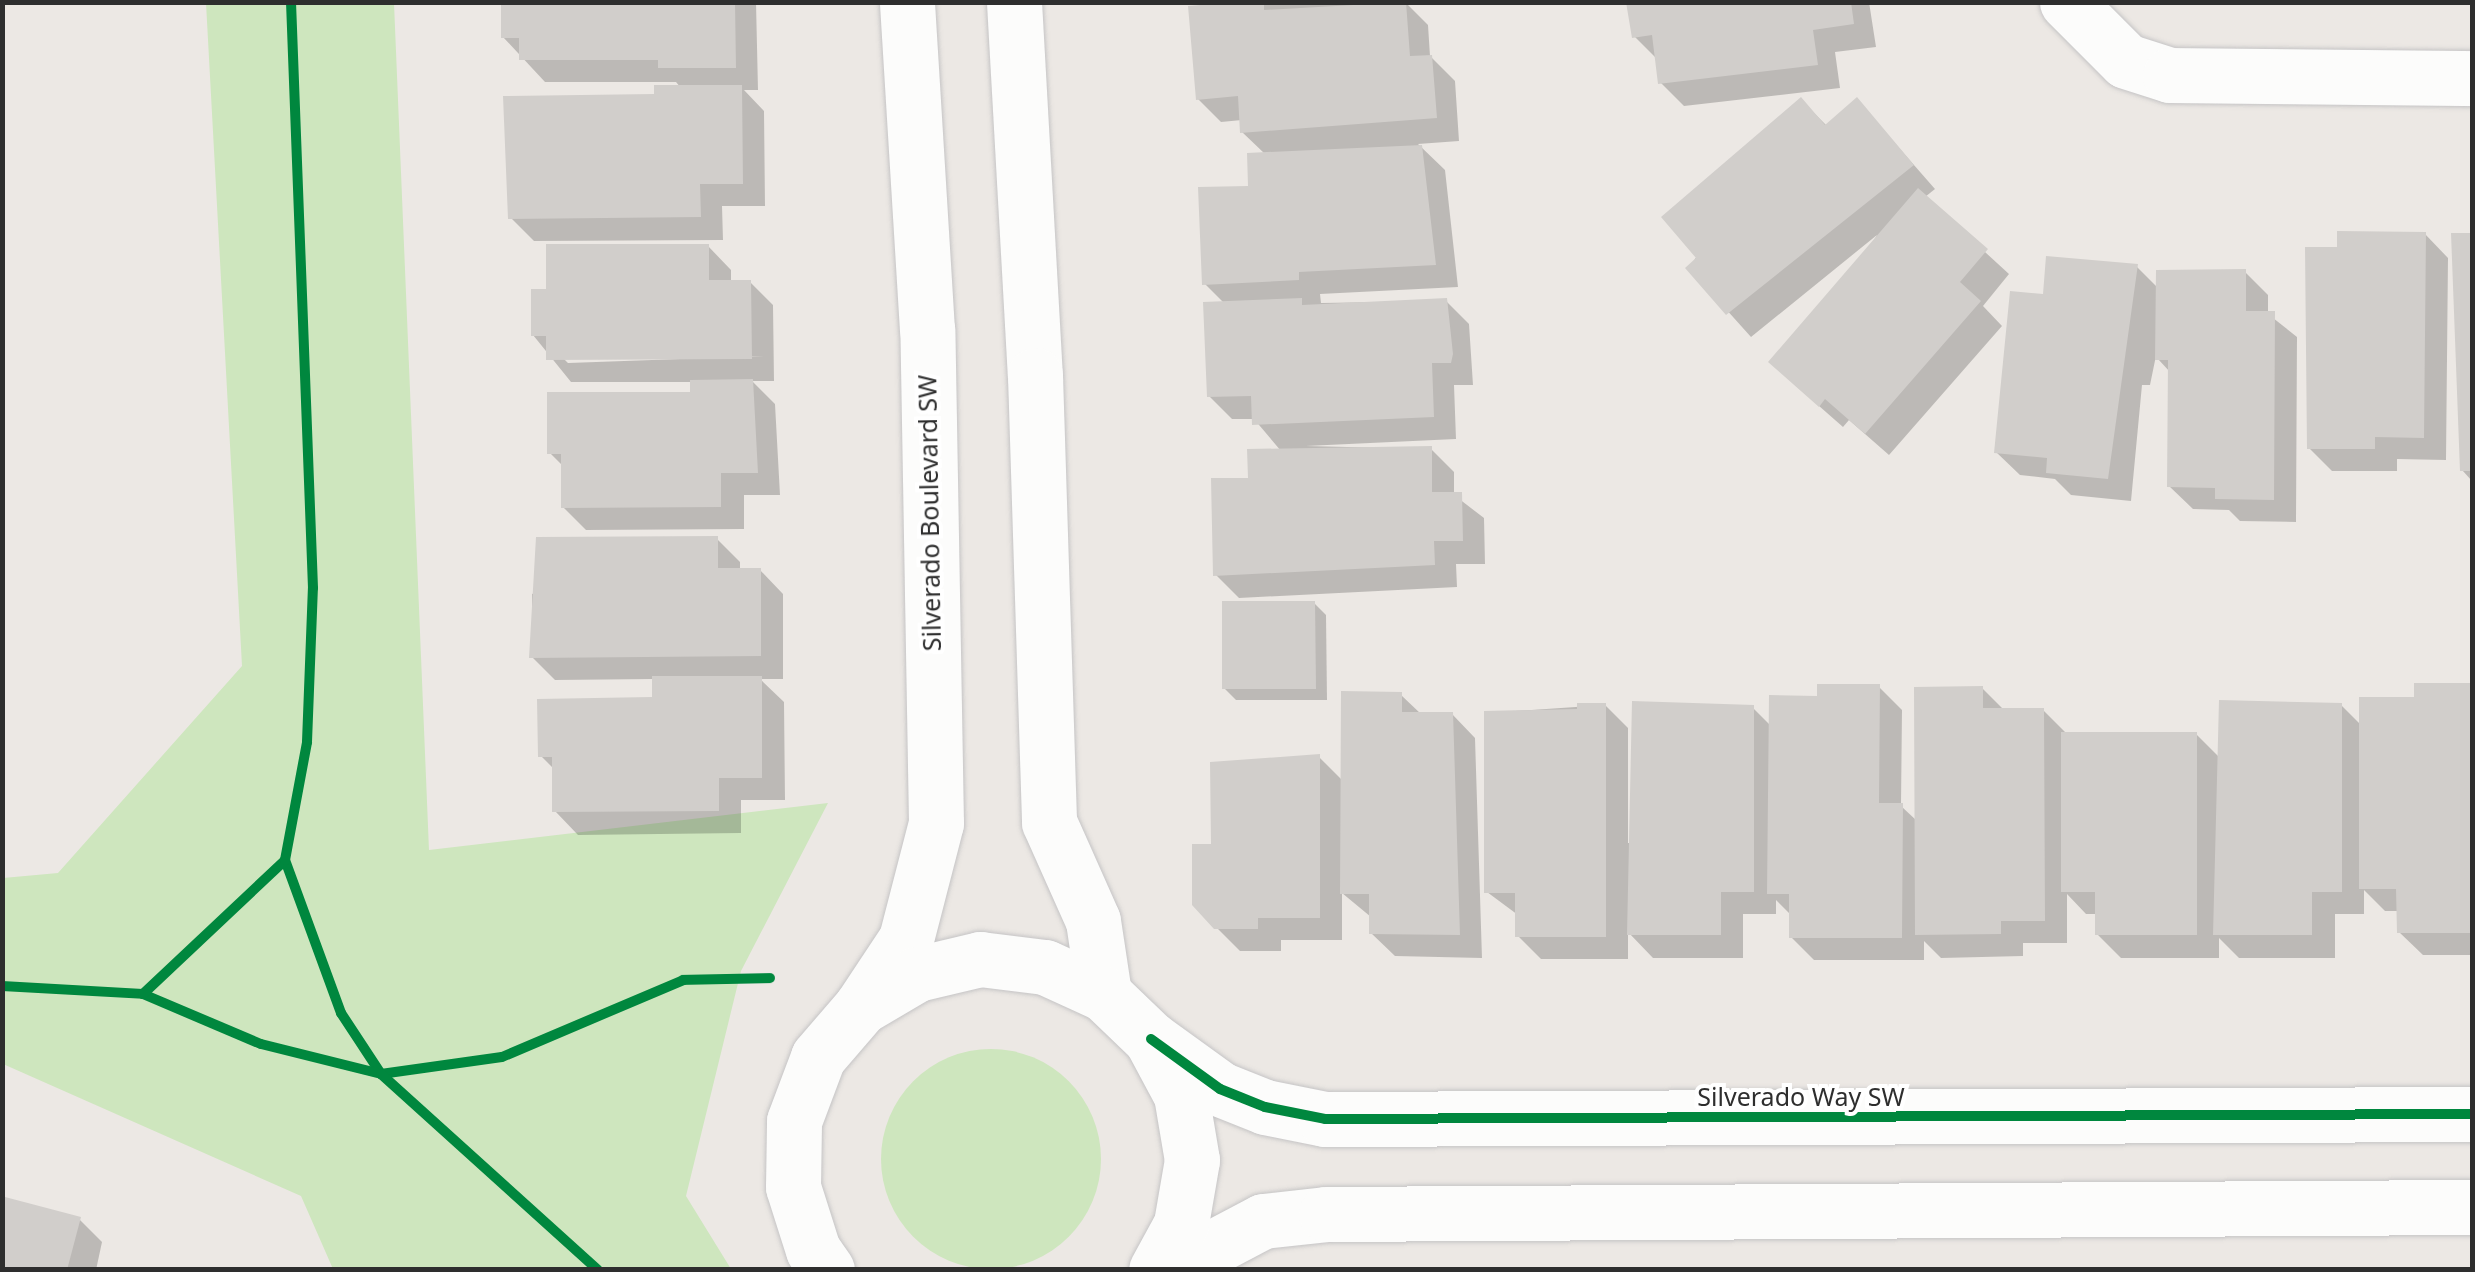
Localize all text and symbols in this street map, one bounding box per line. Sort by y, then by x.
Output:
street label: Silverado Boulevard SW [912,374,946,652]
street label: Silverado Way SW [1697,1081,1905,1111]

